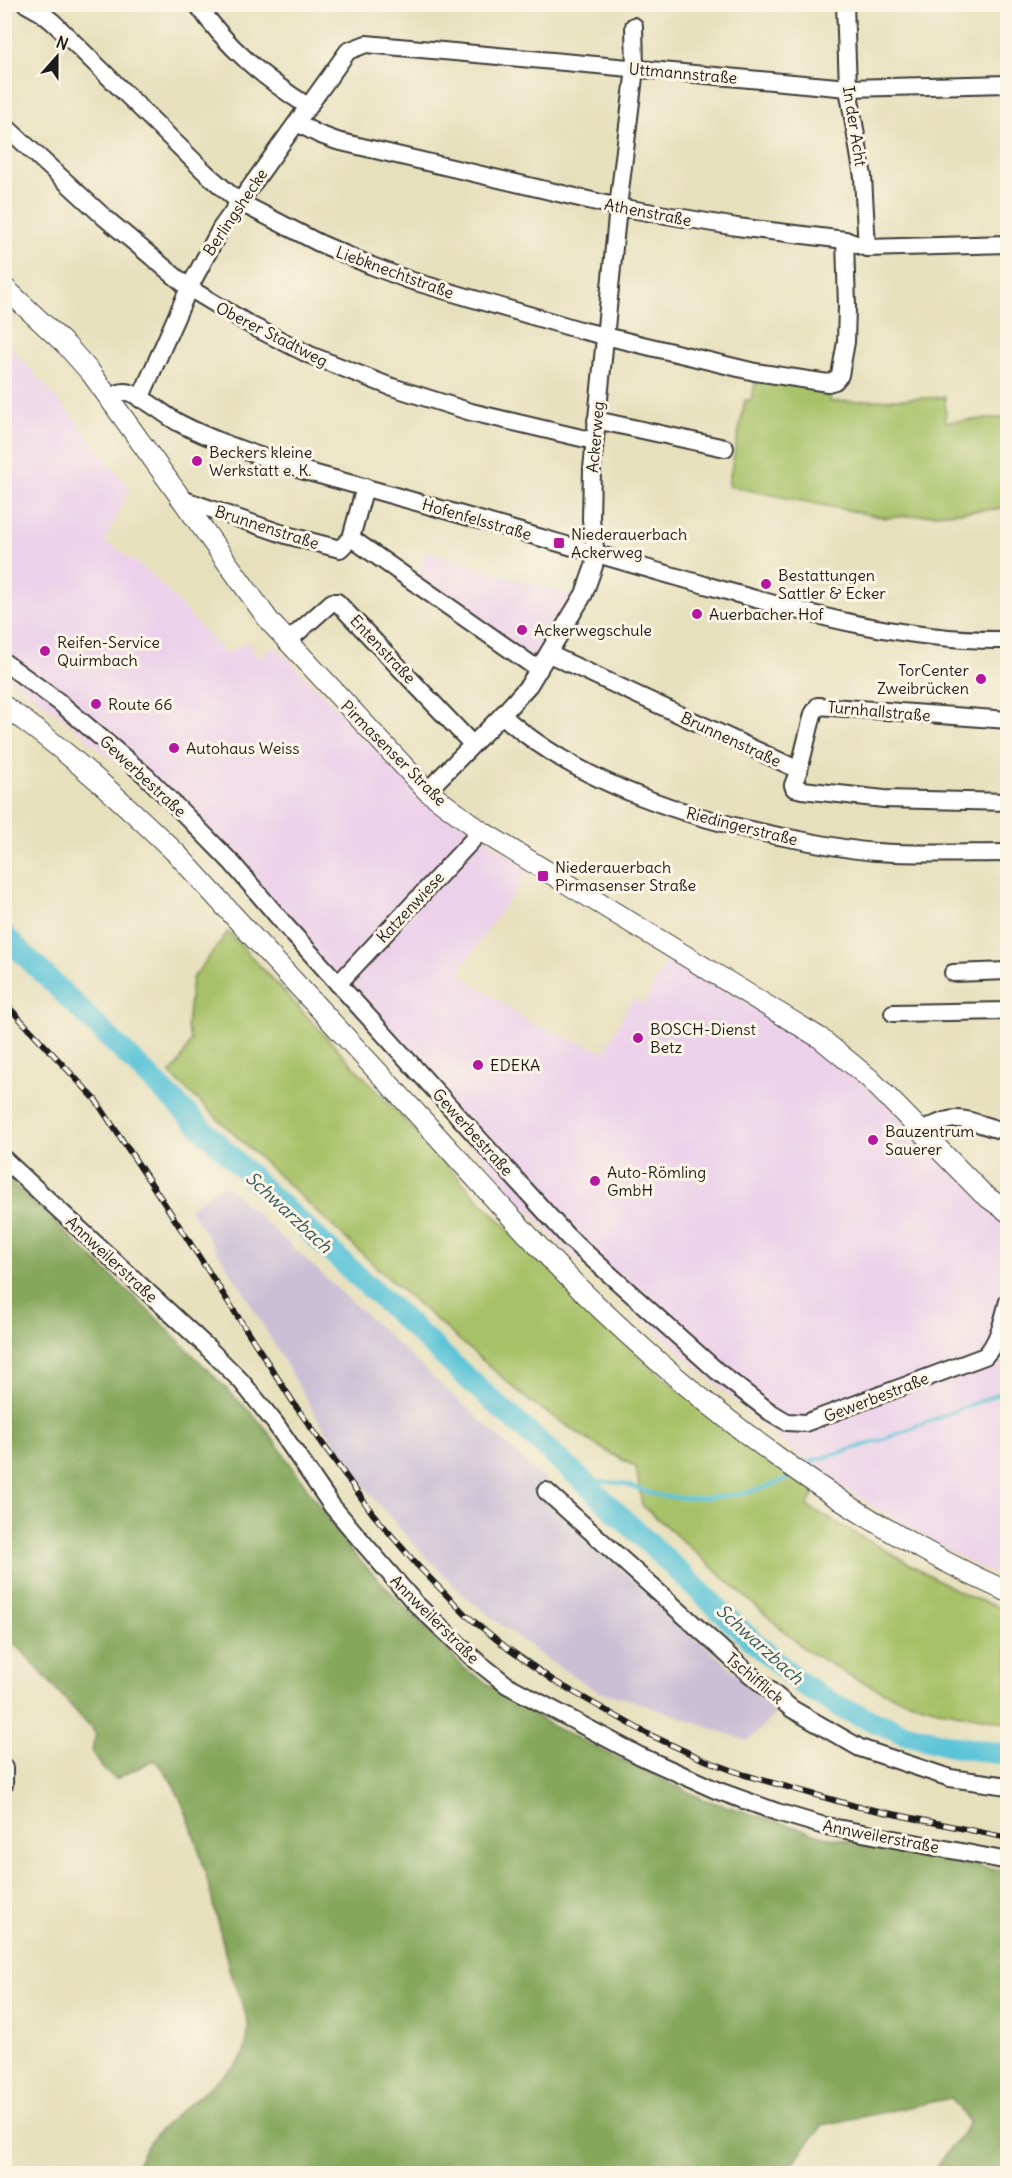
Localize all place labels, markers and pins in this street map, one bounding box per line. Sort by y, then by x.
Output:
place label: Beckers kleine Werkstatt e. K. [209,442,312,480]
marker: Beckers kleine Werkstatt e. K. [190,454,204,468]
place label: Niederauerbach Ackerweg [571,524,687,562]
marker: Niederauerbach Ackerweg [552,536,566,550]
place label: Bestattungen Sattler & Ecker [778,565,886,603]
marker: Bestattungen Sattler & Ecker [759,577,773,591]
place label: Auerbacher Hof [709,604,824,624]
marker: Auerbacher Hof [690,607,704,621]
place label: Ackerwegschule [534,620,652,640]
marker: Ackerwegschule [515,623,529,637]
place label: Reifen-Service Quirmbach [57,632,160,670]
marker: Reifen-Service Quirmbach [38,644,52,658]
place label: TorCenter Zweibrücken [877,660,969,698]
marker: TorCenter Zweibrücken [974,672,988,686]
place label: Route 66 [108,694,173,714]
marker: Route 66 [89,697,103,711]
place label: Autohaus Weiss [186,738,299,758]
marker: Autohaus Weiss [167,741,181,755]
place label: Niederauerbach Pirmasenser Straße [555,857,696,895]
marker: Niederauerbach Pirmasenser Straße [536,869,550,883]
place label: BOSCH-Dienst Betz [650,1019,757,1057]
marker: BOSCH-Dienst Betz [631,1031,645,1045]
place label: EDEKA [490,1055,540,1075]
marker: EDEKA [471,1058,485,1072]
place label: Bauzentrum Sauerer [885,1121,974,1159]
marker: Bauzentrum Sauerer [866,1133,880,1147]
place label: Auto-Römling GmbH [607,1162,706,1200]
marker: Auto-Römling GmbH [588,1174,602,1188]

